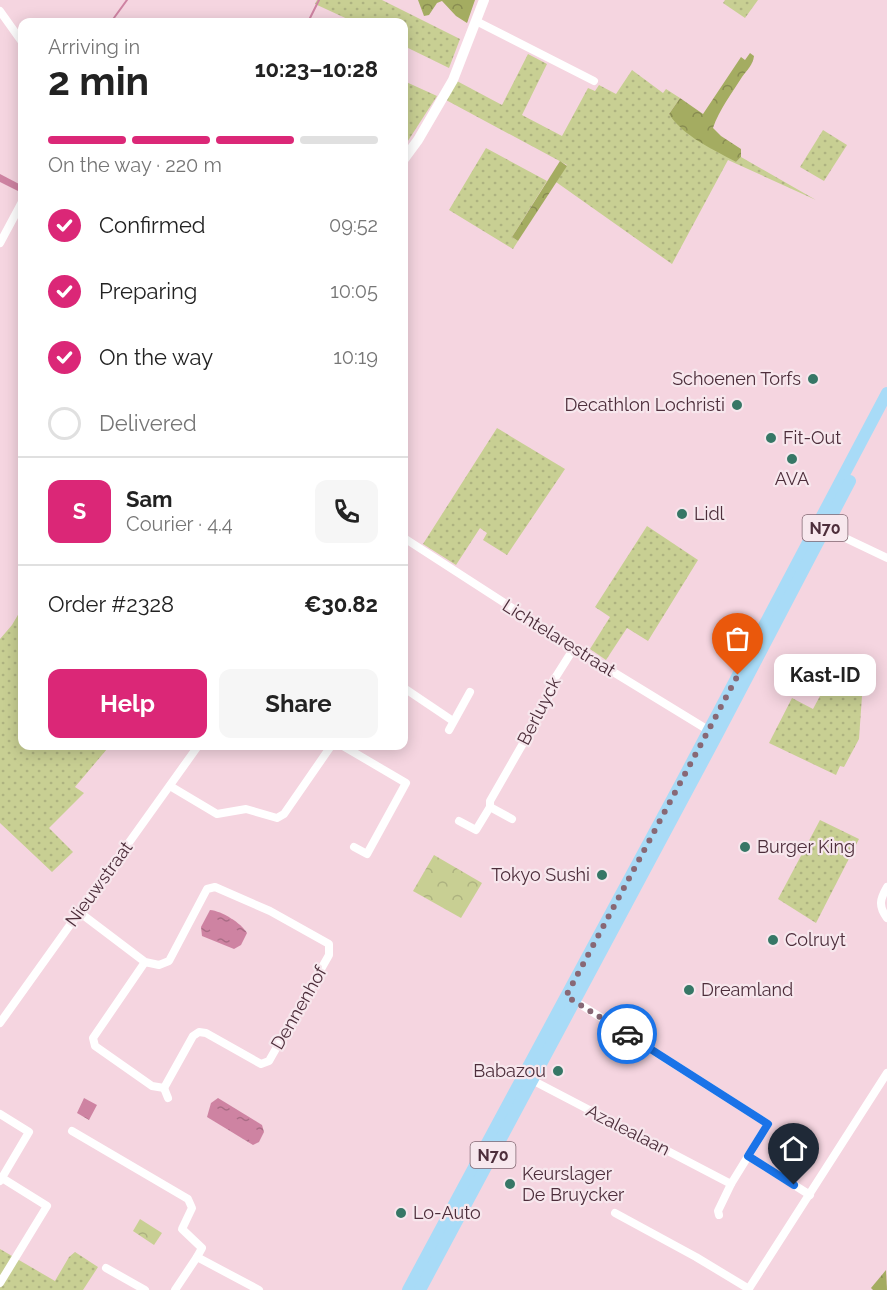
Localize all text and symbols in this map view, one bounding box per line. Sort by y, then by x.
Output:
text: Arriving in [48,35,140,59]
text: 10:23–10:28 [255,56,378,82]
text: 2 min [48,58,149,104]
text: On the way · 220 m [48,153,222,177]
icon: check [48,209,81,242]
text: Confirmed [99,212,206,238]
text: 09:52 [329,213,378,237]
icon: check [48,275,81,308]
text: Preparing [99,278,197,304]
text: 10:05 [330,279,378,303]
icon: check [48,341,81,374]
text: On the way [99,344,213,370]
text: 10:19 [333,345,378,369]
place label: Schoenen Torfs [672,368,801,389]
marker: Schoenen Torfs [806,372,820,386]
place label: Decathlon Lochristi [564,394,725,415]
marker: Decathlon Lochristi [730,398,744,412]
text: Delivered [99,410,197,436]
place label: Fit-Out [783,427,841,448]
marker: Fit-Out [764,431,778,445]
marker: AVA [785,452,799,466]
place label: AVA [775,468,809,489]
button: phone [315,480,378,543]
text: Sam [126,486,173,512]
text: S [73,498,86,524]
place label: Lidl [694,503,725,524]
marker: Lidl [675,507,689,521]
text: Courier · 4.4 [126,512,233,536]
road number: N70 [802,515,848,541]
text: Order #2328 [48,591,174,617]
text: €30.82 [304,591,378,617]
street label: Lichtelarestraat [499,594,620,681]
pin [712,613,763,675]
icon: bag [721,622,754,655]
callout: Kast-ID [774,654,876,696]
text: Kast-ID [790,663,860,687]
button: Help [48,669,207,738]
button: Share [219,669,378,738]
street label: Berluyck [513,673,565,748]
place label: Burger King [757,836,855,857]
street label: Nieuwstraat [61,837,136,930]
marker: Burger King [738,840,752,854]
place label: Tokyo Sushi [491,864,590,885]
marker: Tokyo Sushi [595,868,609,882]
place label: Colruyt [785,929,846,950]
marker: Colruyt [766,933,780,947]
street label: Dennenhof [266,962,331,1053]
place label: Dreamland [701,979,793,1000]
marker: Dreamland [682,983,696,997]
courier [597,1004,657,1064]
icon: car [611,1018,644,1051]
place label: Babazou [473,1060,546,1081]
marker: Babazou [551,1064,565,1078]
street label: Azalealaan [583,1100,674,1160]
pin [768,1123,819,1185]
icon: home [777,1132,810,1165]
road number: N70 [470,1142,516,1168]
place label: Keurslager De Bruycker [522,1163,625,1205]
marker: Keurslager De Bruycker [503,1177,517,1191]
place label: Lo-Auto [413,1202,481,1223]
marker: Lo-Auto [394,1206,408,1220]

